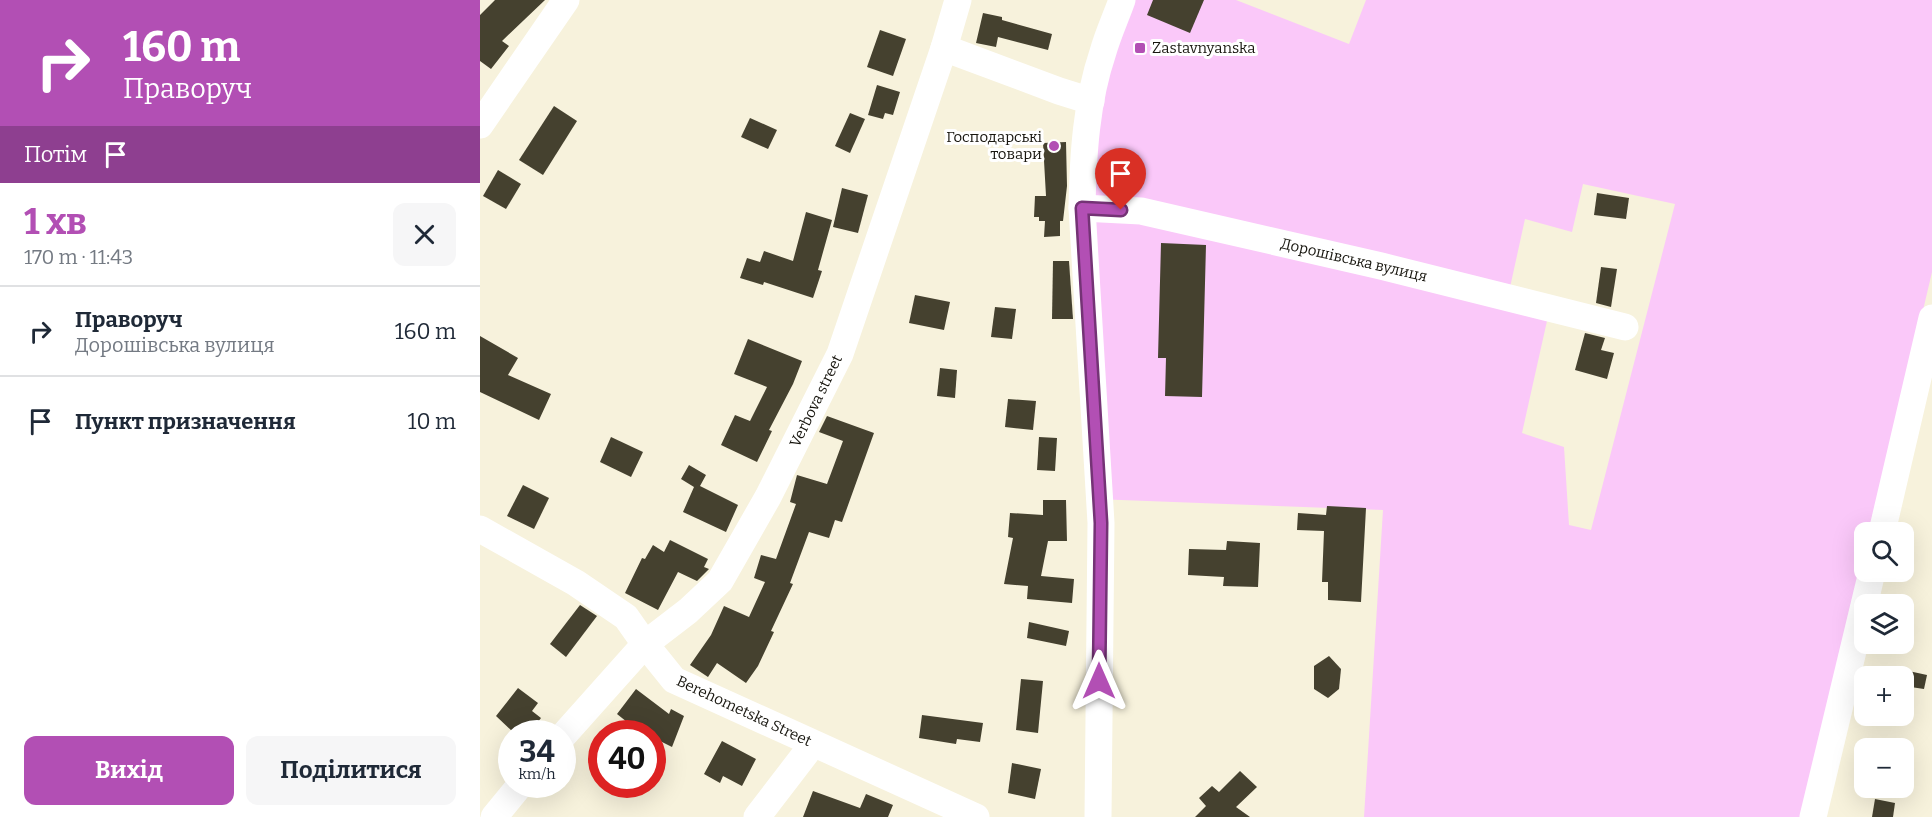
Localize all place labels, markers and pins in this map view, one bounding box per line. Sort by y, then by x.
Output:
place label: Zastavnyanska [1152,39,1255,57]
marker: Zastavnyanska [1133,41,1147,55]
place label: Господарські товари [946,128,1043,163]
marker: Господарські товари [1047,139,1061,153]
pin [1095,148,1146,210]

